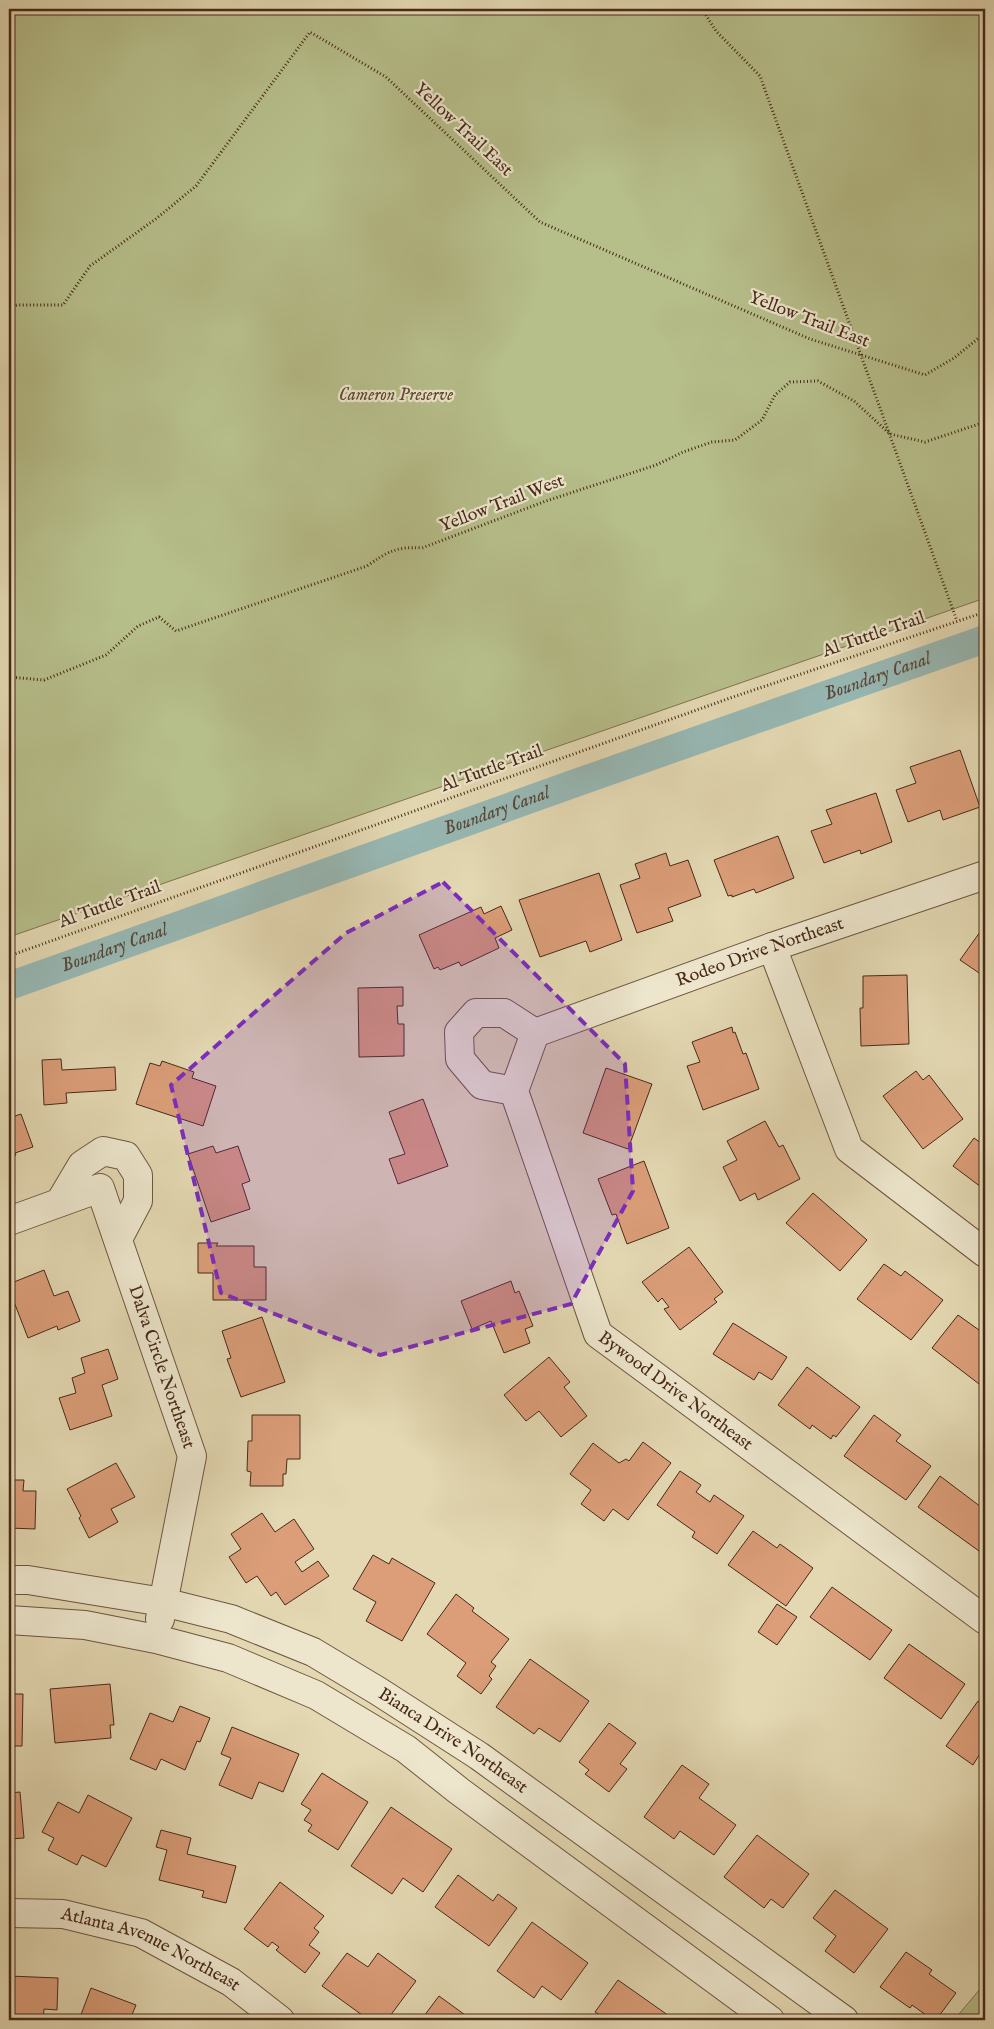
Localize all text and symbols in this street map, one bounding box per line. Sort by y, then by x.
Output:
street label: Yellow Trail East [409,78,517,182]
street label: Yellow Trail East [746,287,872,353]
park label: Cameron Preserve [339,384,453,407]
street label: Yellow Trail West [437,470,567,538]
street label: Al Tuttle Trail [819,607,928,664]
water label: Boundary Canal [821,647,935,707]
street label: Al Tuttle Trail [437,740,546,798]
water label: Boundary Canal [440,781,554,841]
street label: Al Tuttle Trail [55,876,164,934]
street label: Rodeo Drive Northeast [673,912,847,992]
water label: Boundary Canal [58,918,172,978]
street label: Dalva Circle Northeast [123,1282,200,1452]
street label: Bywood Drive Northeast [593,1326,757,1456]
street label: Bianca Drive Northeast [374,1683,532,1799]
street label: Atlanta Avenue Northeast [58,1902,245,1996]

